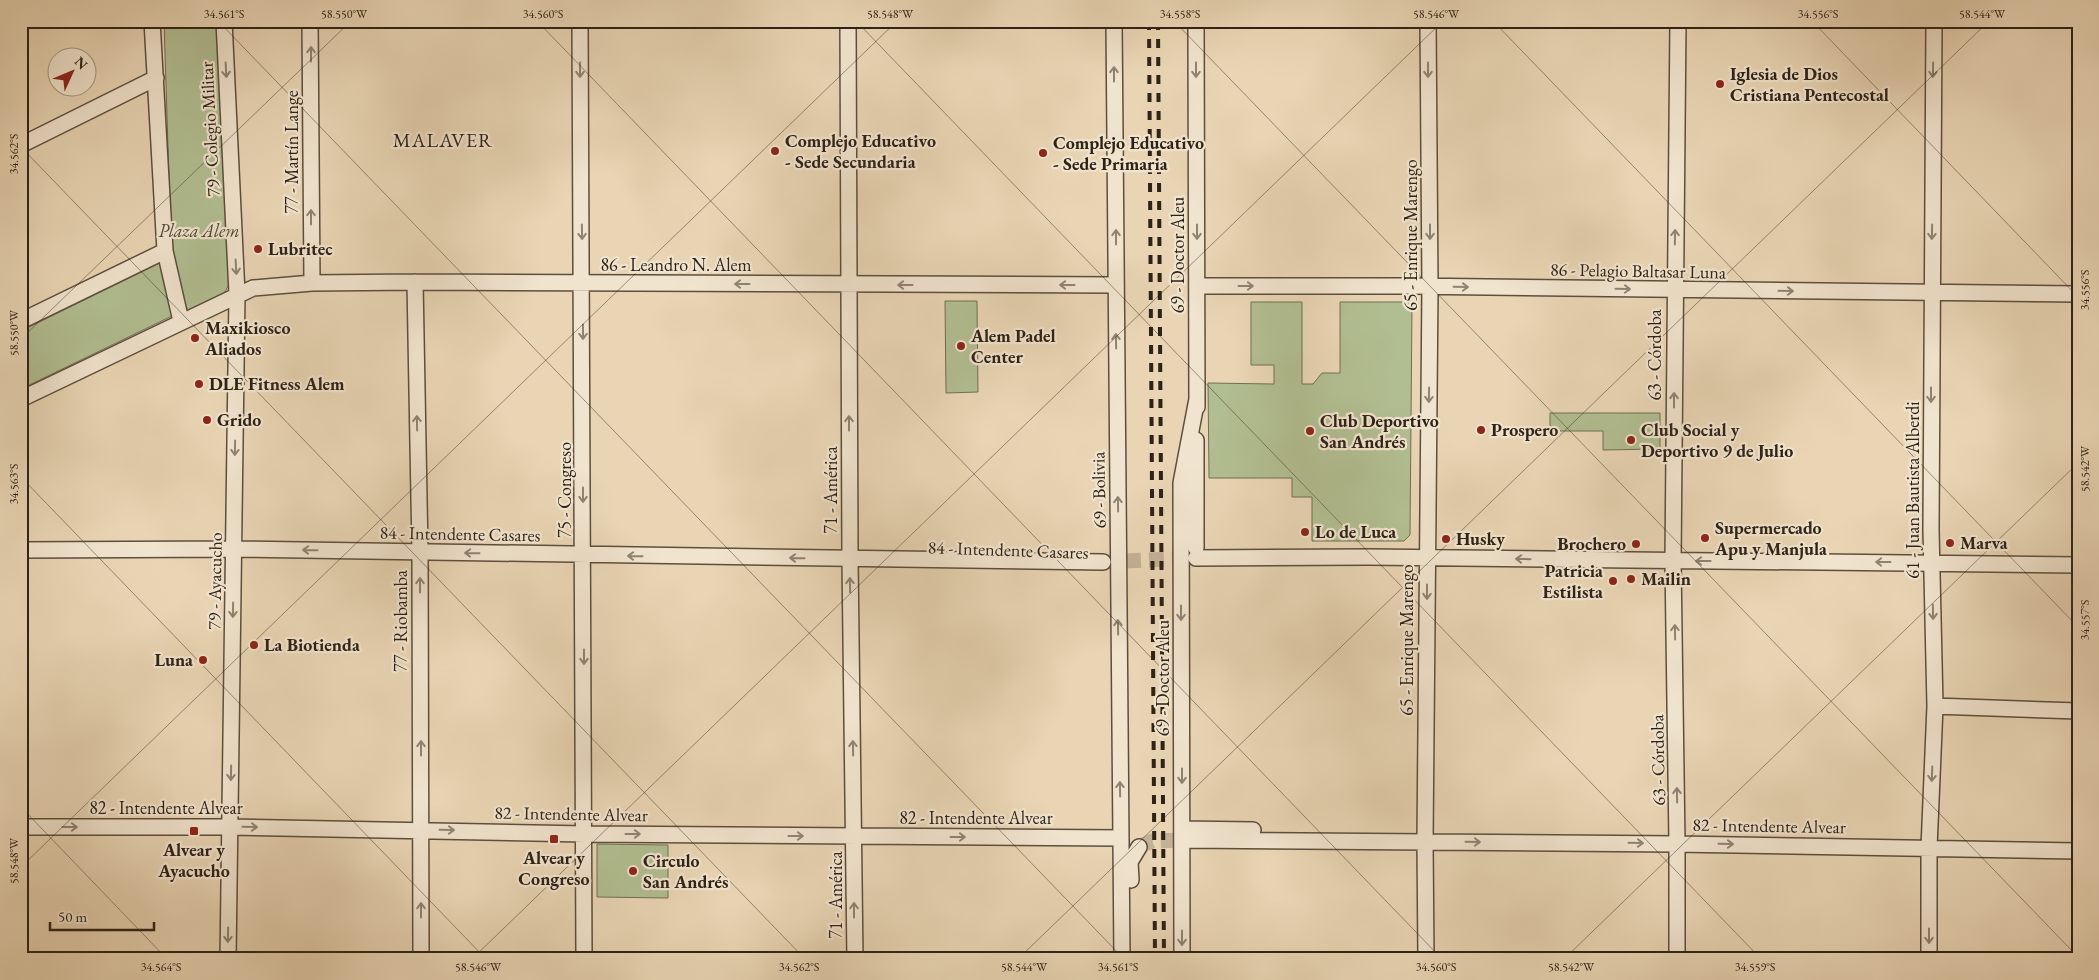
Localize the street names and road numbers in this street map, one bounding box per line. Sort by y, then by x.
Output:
street label: 79 - Colegio Militar [194,61,225,197]
street label: 77 - Martín Lange [280,90,303,214]
street label: 65 - Enrique Marengo [1399,159,1422,311]
street label: 69 - Doctor Aleu [1166,196,1189,313]
street label: 86 - Leandro N. Alem [600,253,752,276]
street label: 86 - Pelagio Baltasar Luna [1550,257,1727,284]
street label: 63 - Córdoba [1643,309,1666,401]
street label: 61 - Juan Bautista Alberdi [1901,401,1924,579]
street label: 75 - Congreso [553,442,576,538]
street label: 71 - América [819,445,842,534]
street label: 69 - Bolivia [1086,451,1111,529]
street label: 84 - Intendente Casares [379,521,541,546]
street label: 79 - Ayacucho [202,532,227,630]
street label: 84 - Intendente Casares [927,535,1089,564]
street label: 65 - Enrique Marengo [1395,564,1418,716]
street label: 77 - Riobamba [389,569,412,672]
street label: 69 - Doctor Aleu [1151,619,1174,736]
street label: 63 - Córdoba [1645,713,1670,806]
street label: 82 - Intendente Alvear [89,796,243,819]
street label: 82 - Intendente Alvear [494,801,648,826]
street label: 82 - Intendente Alvear [899,806,1053,829]
street label: 82 - Intendente Alvear [1692,813,1846,838]
street label: 71 - América [824,850,847,939]

